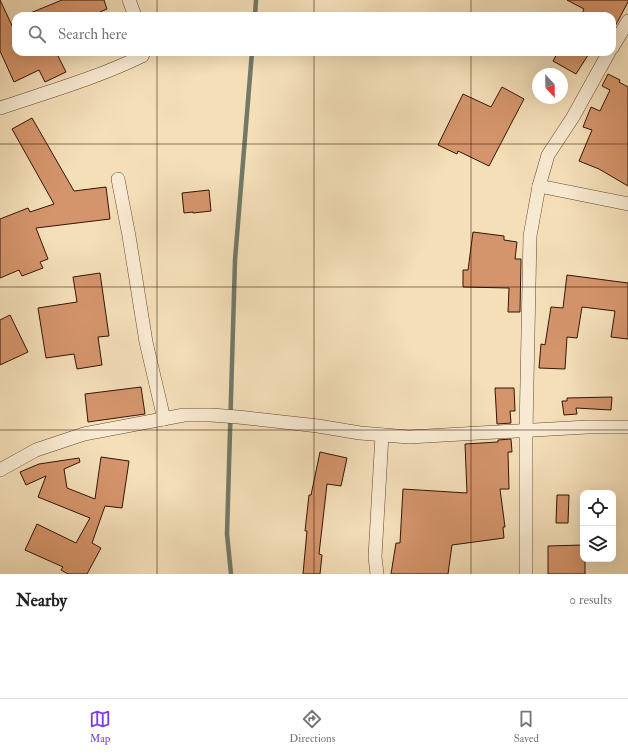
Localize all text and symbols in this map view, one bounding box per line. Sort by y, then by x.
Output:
search box [12,12,616,56]
icon: search [26,23,48,45]
text: Search here [58,25,127,44]
north arrow [532,68,568,104]
map controls [580,490,616,562]
button: locate [580,490,616,526]
button: layers [580,526,616,562]
text: Nearby [16,590,67,611]
text: 0 results [569,592,612,608]
tab: Map [89,708,111,745]
tab: Directions [289,708,336,745]
tab: Saved [514,708,539,745]

